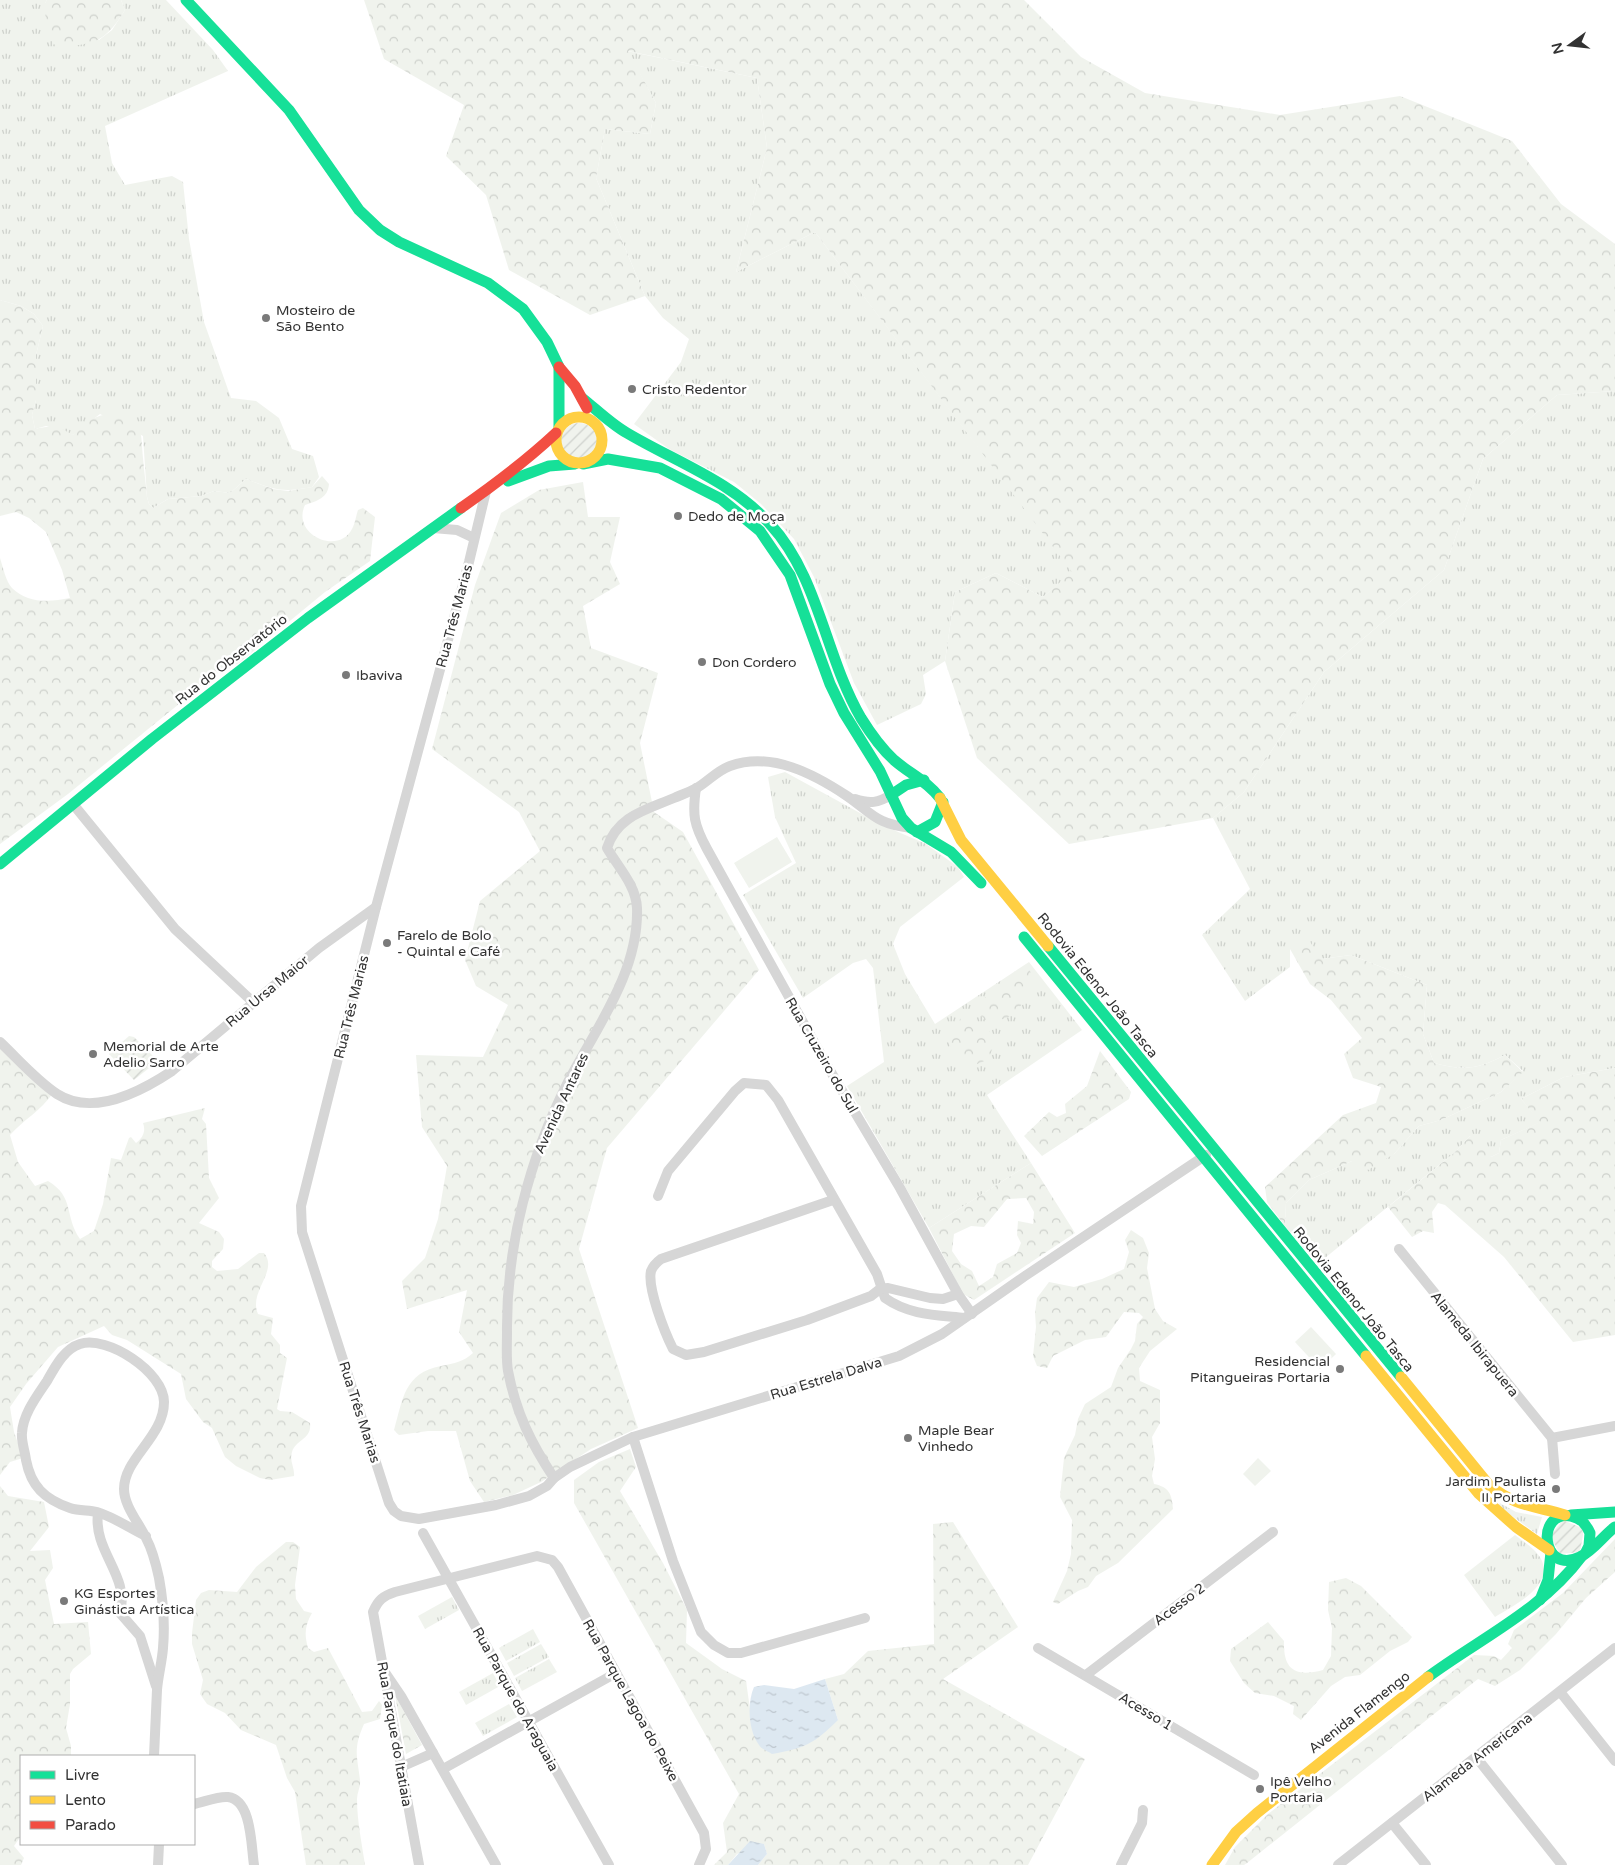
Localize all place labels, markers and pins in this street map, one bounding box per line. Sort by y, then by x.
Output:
place label: Mosteiro de São Bento [276,302,355,335]
marker: Mosteiro de São Bento [260,312,272,324]
place label: Cristo Redentor [642,381,747,398]
marker: Cristo Redentor [626,383,638,395]
place label: Dedo de Moça [688,508,785,525]
marker: Dedo de Moça [672,510,684,522]
place label: Don Cordero [712,654,797,671]
marker: Don Cordero [696,656,708,668]
place label: Ibaviva [356,667,403,684]
marker: Ibaviva [340,669,352,681]
place label: Farelo de Bolo - Quintal e Café [397,927,500,960]
marker: Farelo de Bolo - Quintal e Café [381,937,393,949]
place label: Memorial de Arte Adelio Sarro [103,1038,219,1071]
marker: Memorial de Arte Adelio Sarro [87,1048,99,1060]
place label: Residencial Pitangueiras Portaria [1190,1353,1330,1386]
marker: Residencial Pitangueiras Portaria [1334,1363,1346,1375]
place label: Maple Bear Vinhedo [918,1422,995,1455]
marker: Maple Bear Vinhedo [902,1432,914,1444]
place label: Jardim Paulista II Portaria [1445,1473,1546,1506]
marker: Jardim Paulista II Portaria [1550,1483,1562,1495]
place label: KG Esportes Ginástica Artística [74,1585,194,1618]
marker: KG Esportes Ginástica Artística [58,1595,70,1607]
place label: Ipê Velho Portaria [1270,1773,1332,1806]
marker: Ipê Velho Portaria [1254,1783,1266,1795]

